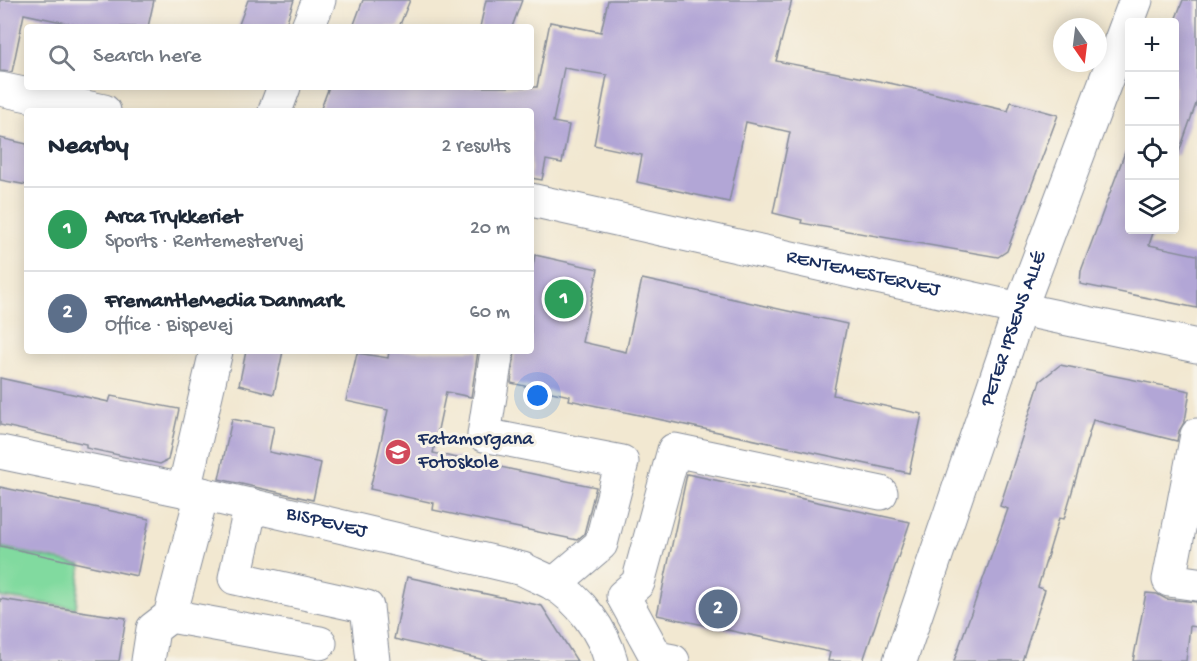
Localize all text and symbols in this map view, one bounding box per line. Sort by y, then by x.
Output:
north arrow [1053,18,1107,72]
map controls [1125,18,1179,234]
button: + [1125,18,1179,72]
search box [24,24,534,90]
icon: search [45,41,78,74]
text: Search here [93,44,201,70]
button: − [1125,72,1179,126]
button: locate [1125,126,1179,180]
text: Nearby [48,132,129,163]
text: 2 results [441,136,510,159]
button: layers [1125,180,1179,234]
text: Arca Trykkeriet [105,205,242,231]
text: 1 [63,218,72,241]
text: 20 m [470,218,510,241]
text: Sports · Rentemestervej [105,231,304,254]
street label: RENTEMESTERVEJ [784,246,943,303]
street label: PETER IPSENS ALLÉ [976,247,1053,410]
pin: 1 [544,276,584,322]
text: FremantleMedia Danmark [105,289,343,315]
text: 2 [63,302,72,325]
text: 60 m [470,302,510,325]
text: Office · Bispevej [105,315,234,338]
your location [523,381,552,410]
place label: Fatamorgana Fotoskole [417,429,534,475]
school or university icon: Fatamorgana Fotoskole [383,437,413,467]
street label: BISPEVEJ [283,502,370,544]
pin: 2 [698,586,738,632]

